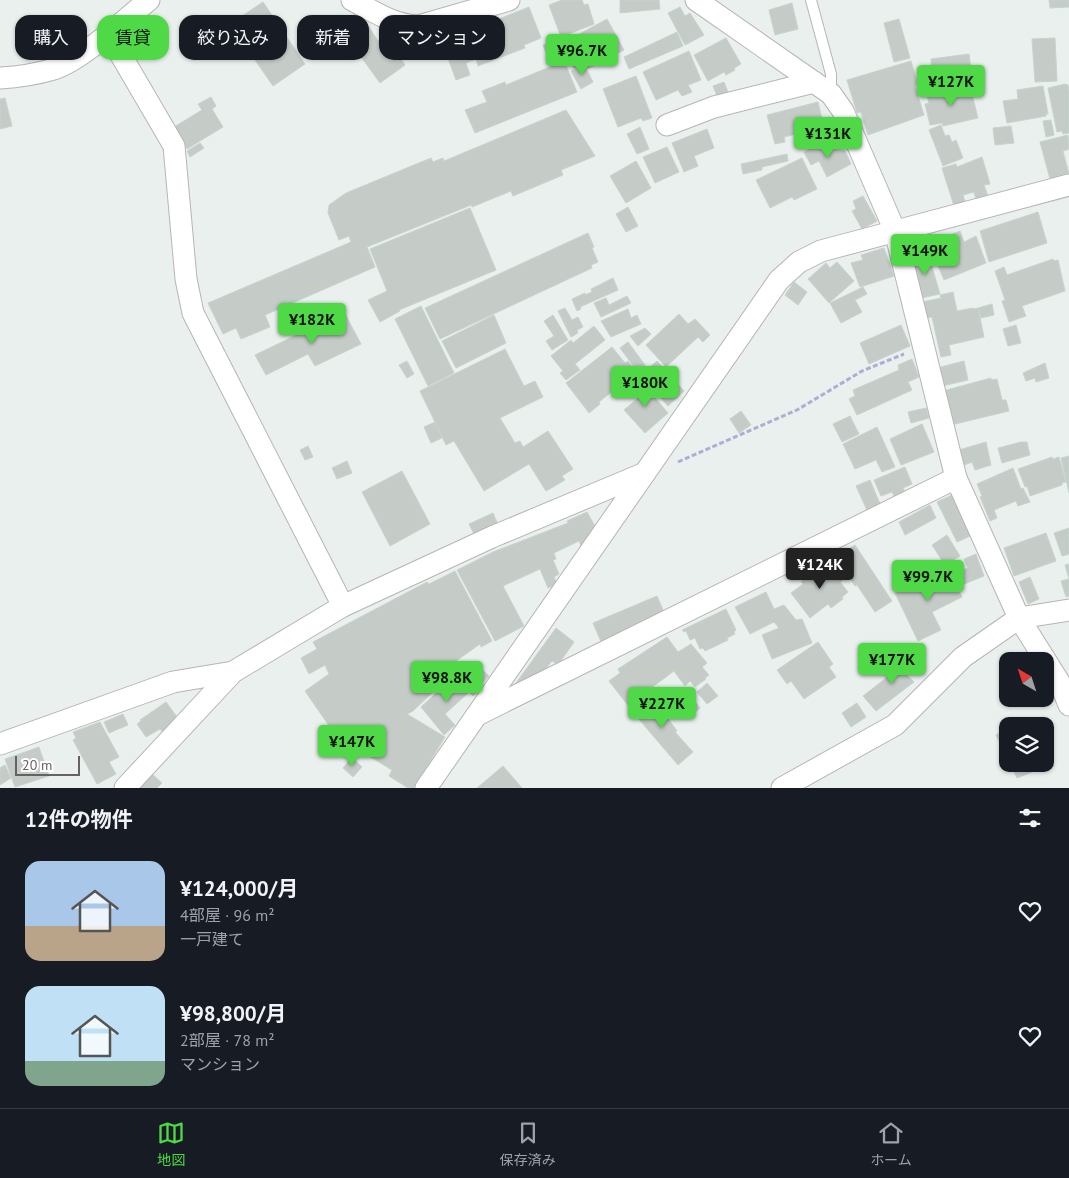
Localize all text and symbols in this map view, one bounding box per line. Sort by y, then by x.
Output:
chip: 購入 [15,15,87,60]
chip: 賃貸 [97,15,169,60]
chip: 絞り込み [179,15,287,60]
chip: 新着 [297,15,369,60]
chip: マンション [379,15,505,60]
pin: ¥96.7K [541,34,623,76]
text: ¥96.7K [557,40,607,60]
pin: ¥127K [916,64,986,107]
text: ¥127K [928,71,974,91]
pin: ¥131K [793,116,863,159]
text: ¥131K [805,123,851,143]
pin: ¥149K [890,234,960,276]
text: ¥149K [902,240,948,260]
pin: ¥182K [277,302,347,345]
text: ¥182K [289,309,335,329]
pin: ¥180K [610,366,680,408]
text: ¥180K [622,372,668,392]
pin: ¥124K [785,548,855,590]
text: ¥124K [797,554,843,574]
pin: ¥99.7K [887,560,969,602]
text: ¥99.7K [903,566,953,586]
pin: ¥177K [857,642,927,685]
text: ¥177K [869,649,915,669]
north arrow [999,652,1054,708]
map controls [999,652,1054,772]
pin: ¥98.8K [406,660,488,703]
text: ¥98.8K [422,667,472,687]
pin: ¥227K [627,686,697,729]
text: ¥227K [639,693,685,713]
button: layers [999,717,1054,772]
pin: ¥147K [317,724,387,767]
text: ¥147K [329,731,375,751]
scale bar [15,753,80,776]
text: 20 m [22,756,52,774]
icon: filters [1016,804,1044,832]
text: 12件の物件 [25,806,133,833]
text: ¥124,000/月 [180,875,298,902]
icon: home [65,881,125,941]
icon: heart [1016,897,1044,925]
text: 4部屋 · 96 m² [180,905,275,925]
text: 一戸建て [180,929,244,949]
text: ¥98,800/月 [180,1000,286,1027]
icon: home [65,1006,125,1066]
icon: heart [1016,1022,1044,1050]
text: 2部屋 · 78 m² [180,1030,275,1050]
text: マンション [180,1054,260,1074]
tab: 地図 [157,1119,185,1169]
tab: 保存済み [500,1119,556,1169]
tab: ホーム [870,1119,912,1169]

